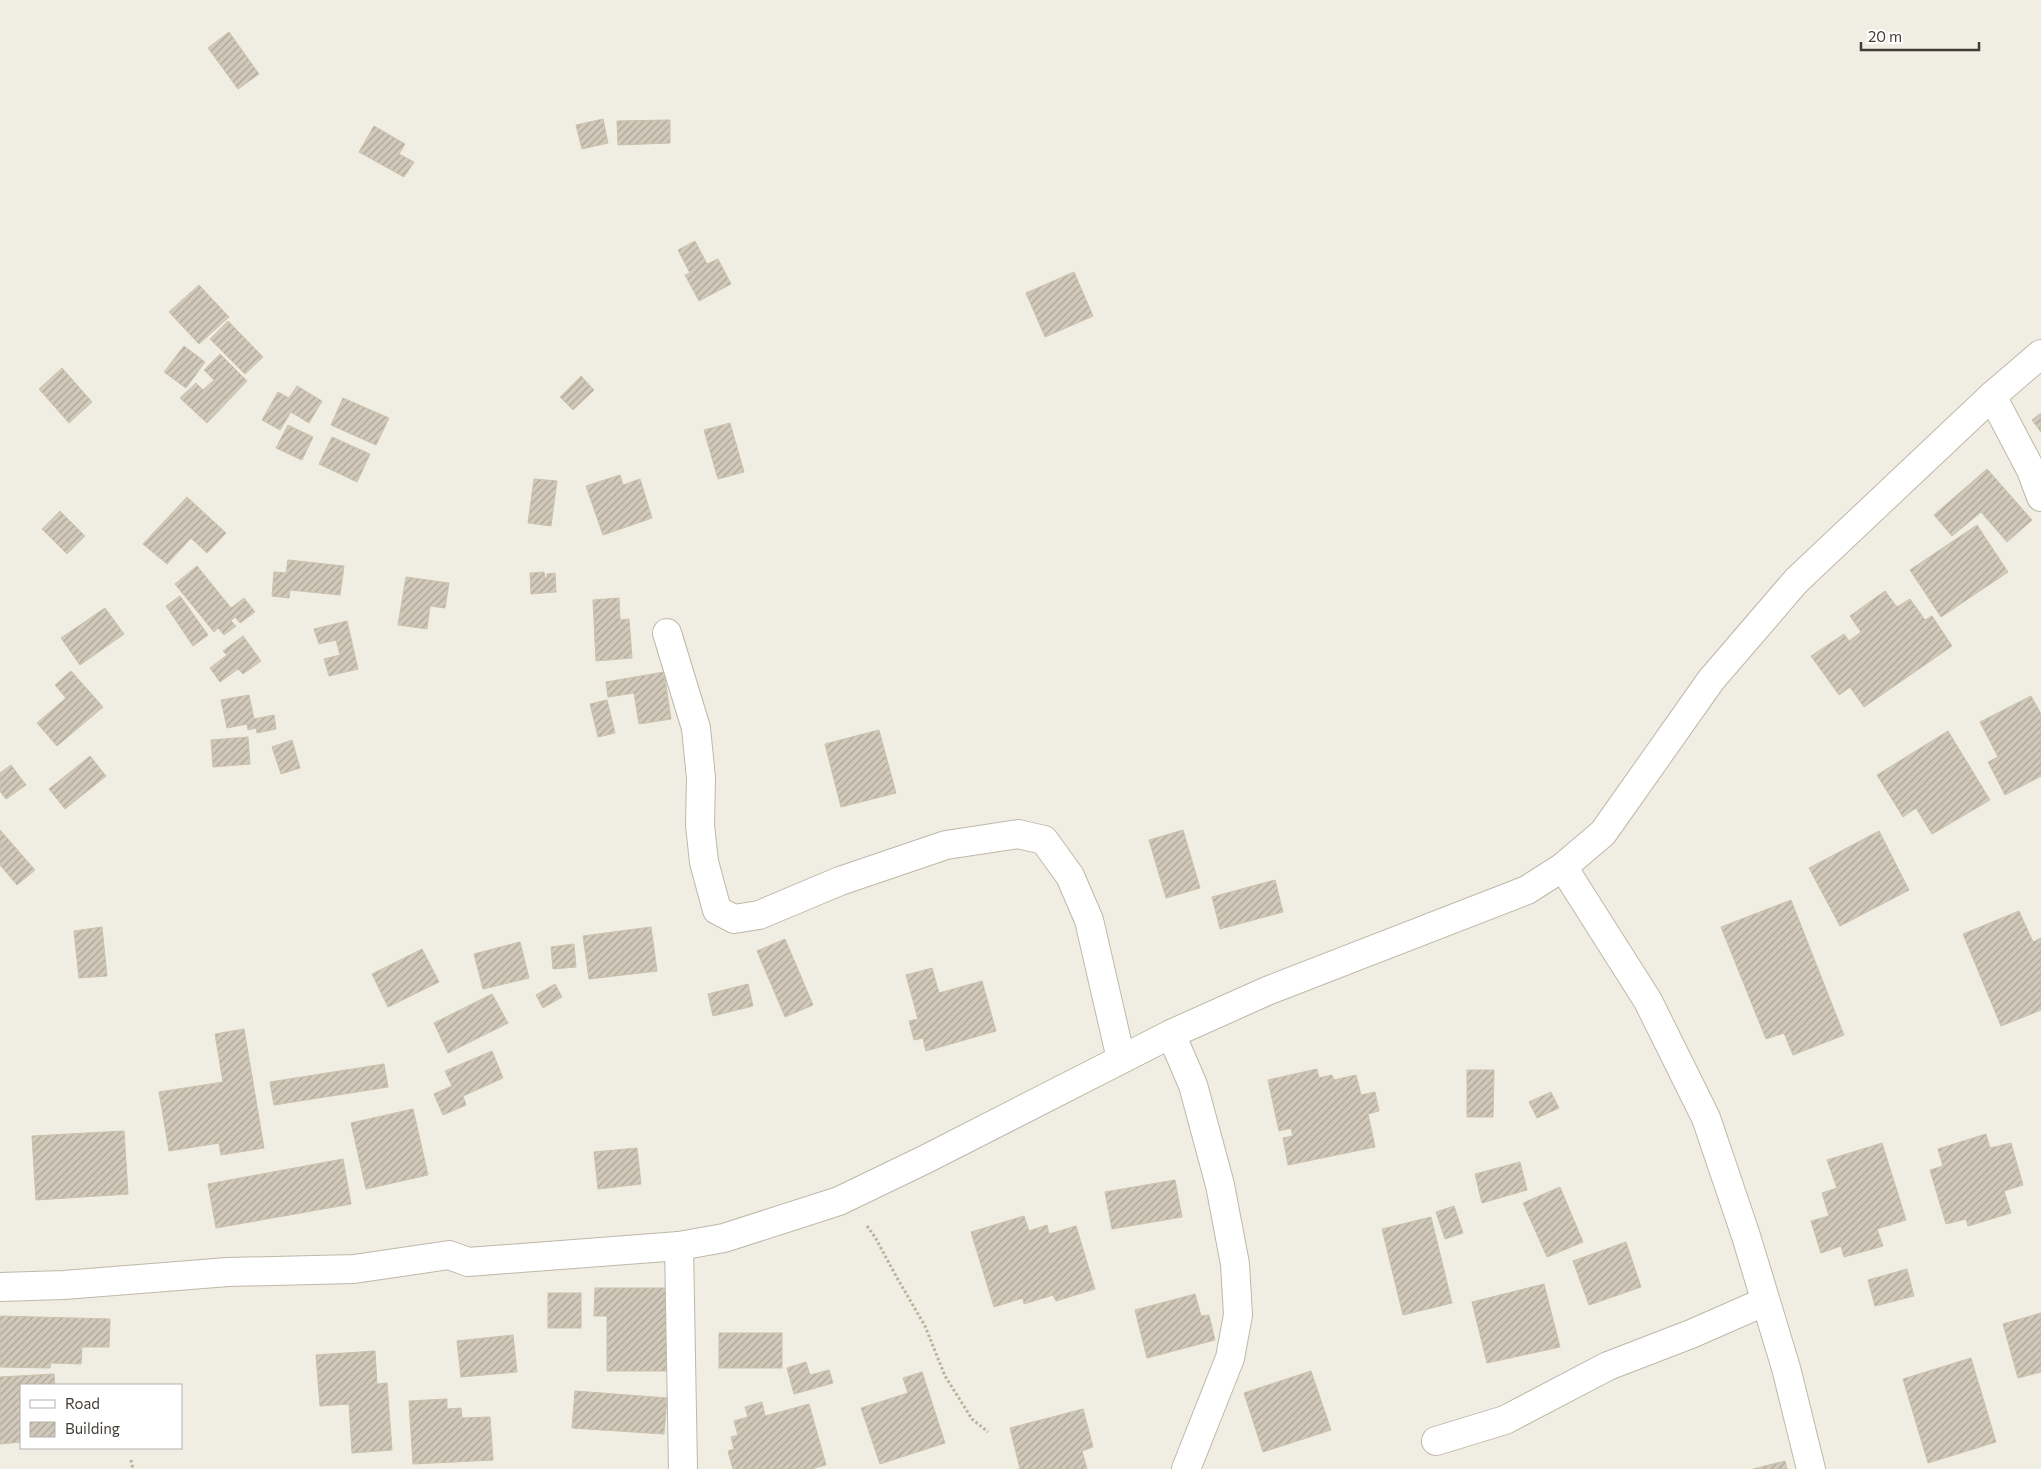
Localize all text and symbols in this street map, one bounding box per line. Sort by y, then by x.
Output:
scale bar [1861,20,1978,52]
text: 20 m [1868,27,1902,45]
legend [20,1384,182,1449]
text: Road [65,1394,100,1412]
text: Building [65,1419,120,1437]

